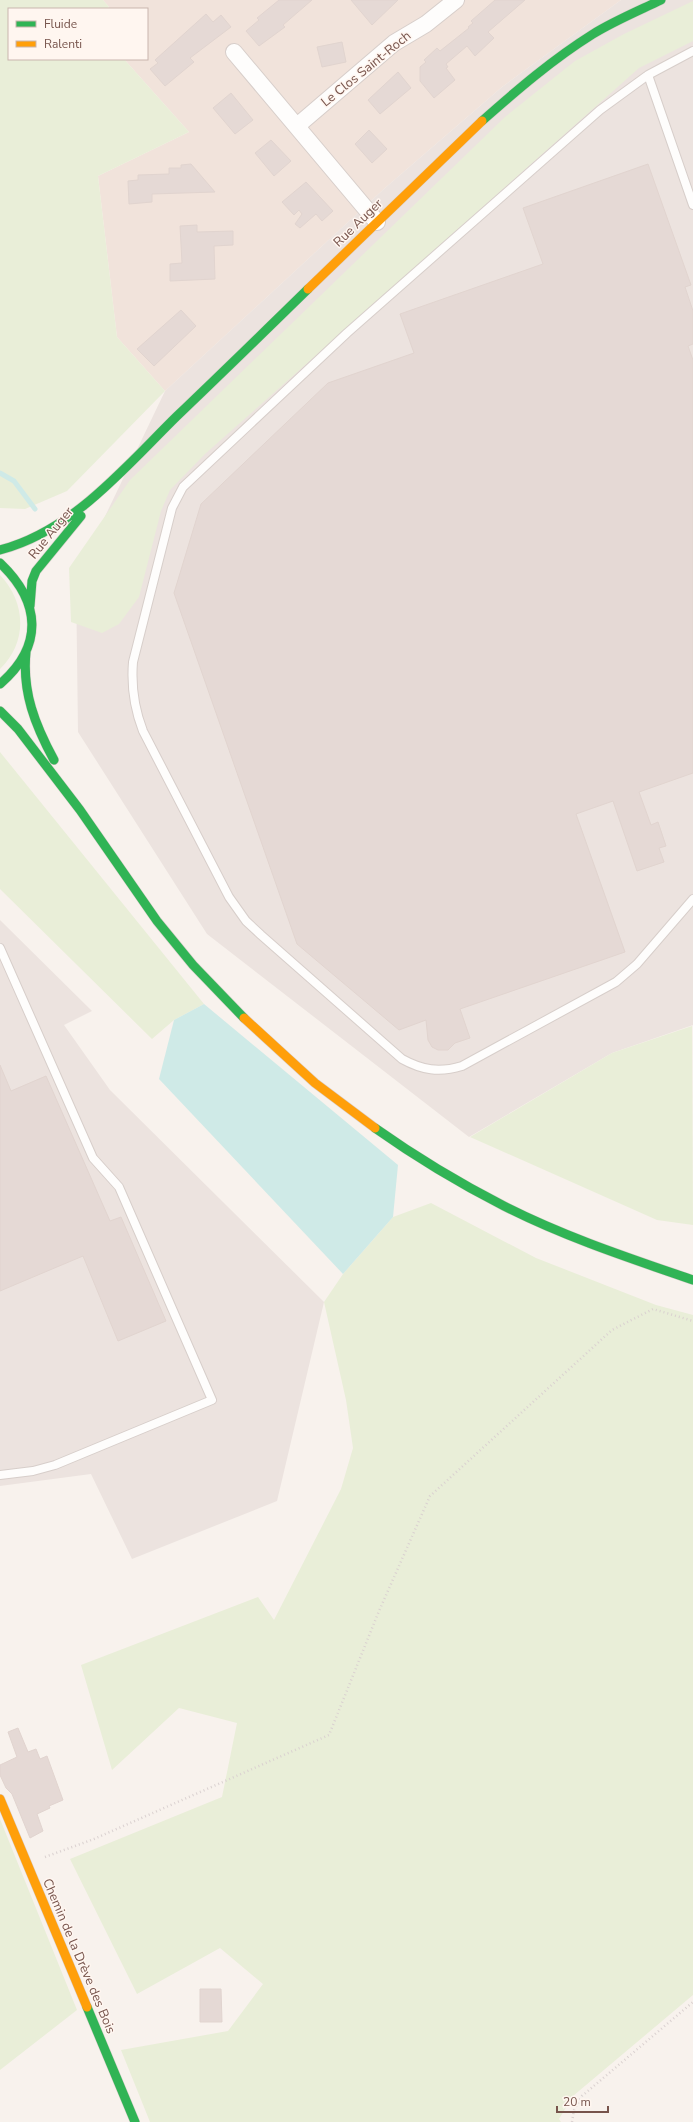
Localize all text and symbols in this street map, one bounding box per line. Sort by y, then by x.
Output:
legend [8,8,148,60]
text: Fluide [44,16,77,32]
street label: Le Clos Saint-Roch [317,27,415,111]
text: Ralenti [44,36,82,52]
street label: Rue Auger [329,195,387,251]
street label: Rue Auger [24,503,78,563]
street label: Chemin de la Drève des Bois [38,1876,120,2036]
scale bar [557,2088,608,2114]
text: 20 m [563,2094,591,2110]

